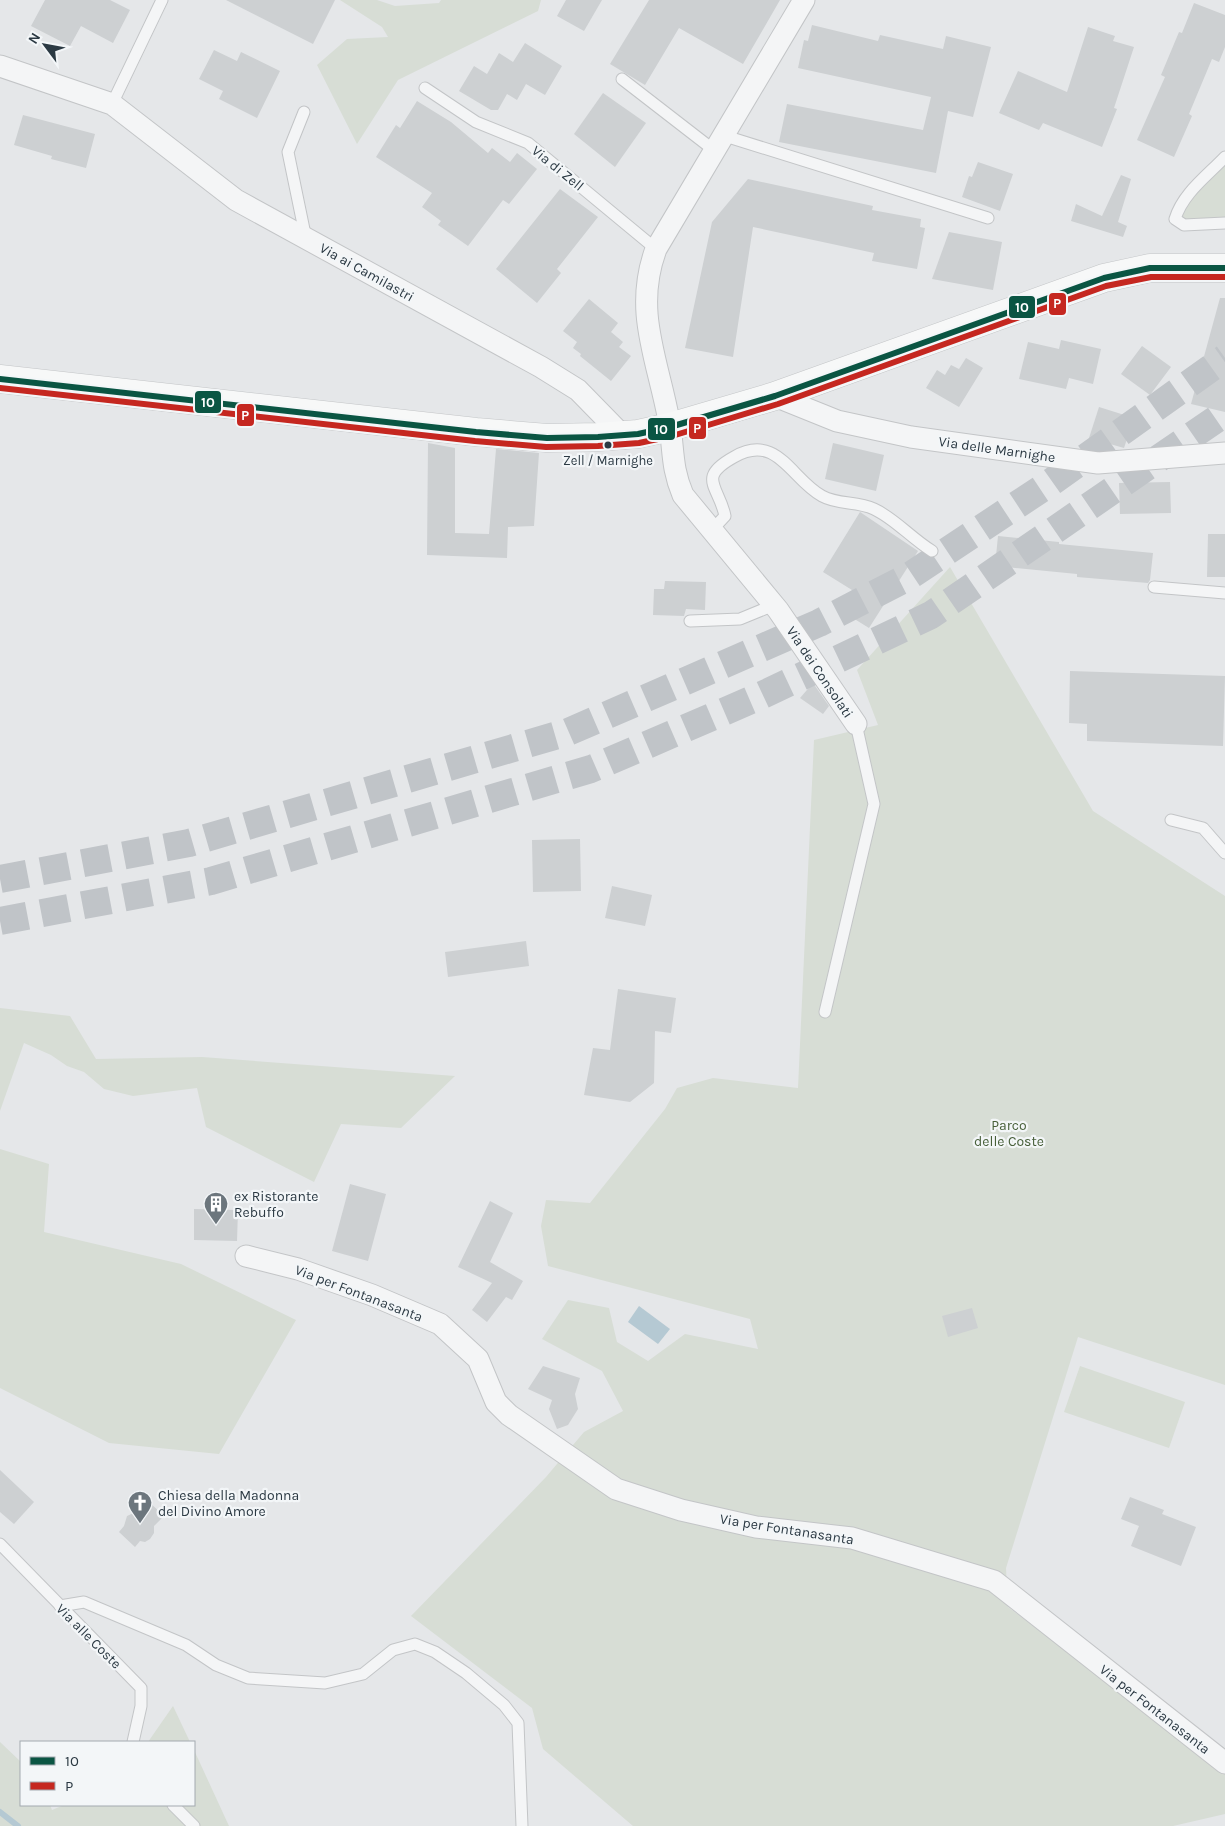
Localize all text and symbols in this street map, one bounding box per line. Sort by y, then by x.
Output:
north arrow [20,20,70,70]
text: N [25,30,44,47]
street label: Via di Zell [528,142,587,195]
street label: Via ai Camilastri [317,239,417,305]
line badge: P [1048,292,1067,316]
line badge: 10 [1008,295,1036,319]
text: P [1053,295,1061,312]
text: 10 [1015,299,1029,316]
line badge: 10 [194,390,222,414]
text: 10 [201,394,215,411]
line badge: P [236,403,255,427]
text: P [241,407,249,424]
line badge: P [688,416,707,440]
line badge: 10 [647,417,676,441]
text: P [693,420,701,437]
text: 10 [654,421,668,438]
street label: Via delle Marnighe [937,433,1056,466]
marker: Zell / Marnighe [603,440,613,450]
place label: Zell / Marnighe [563,453,653,468]
street label: Via dei Consolati [783,623,857,721]
park label: Parco delle Coste [974,1117,1044,1150]
place label: ex Ristorante Rebuffo [234,1188,318,1221]
building icon: ex Ristorante Rebuffo [203,1191,229,1225]
street label: Via per Fontanasanta [293,1261,425,1326]
place label: Chiesa della Madonna del Divino Amore [158,1487,299,1520]
church icon: Chiesa della Madonna del Divino Amore [127,1490,153,1524]
street label: Via per Fontanasanta [719,1511,855,1548]
street label: Via alle Coste [53,1600,125,1672]
street label: Via per Fontanasanta [1096,1661,1213,1758]
legend [20,1741,195,1806]
text: 10 [65,1752,79,1770]
text: P [65,1777,73,1795]

